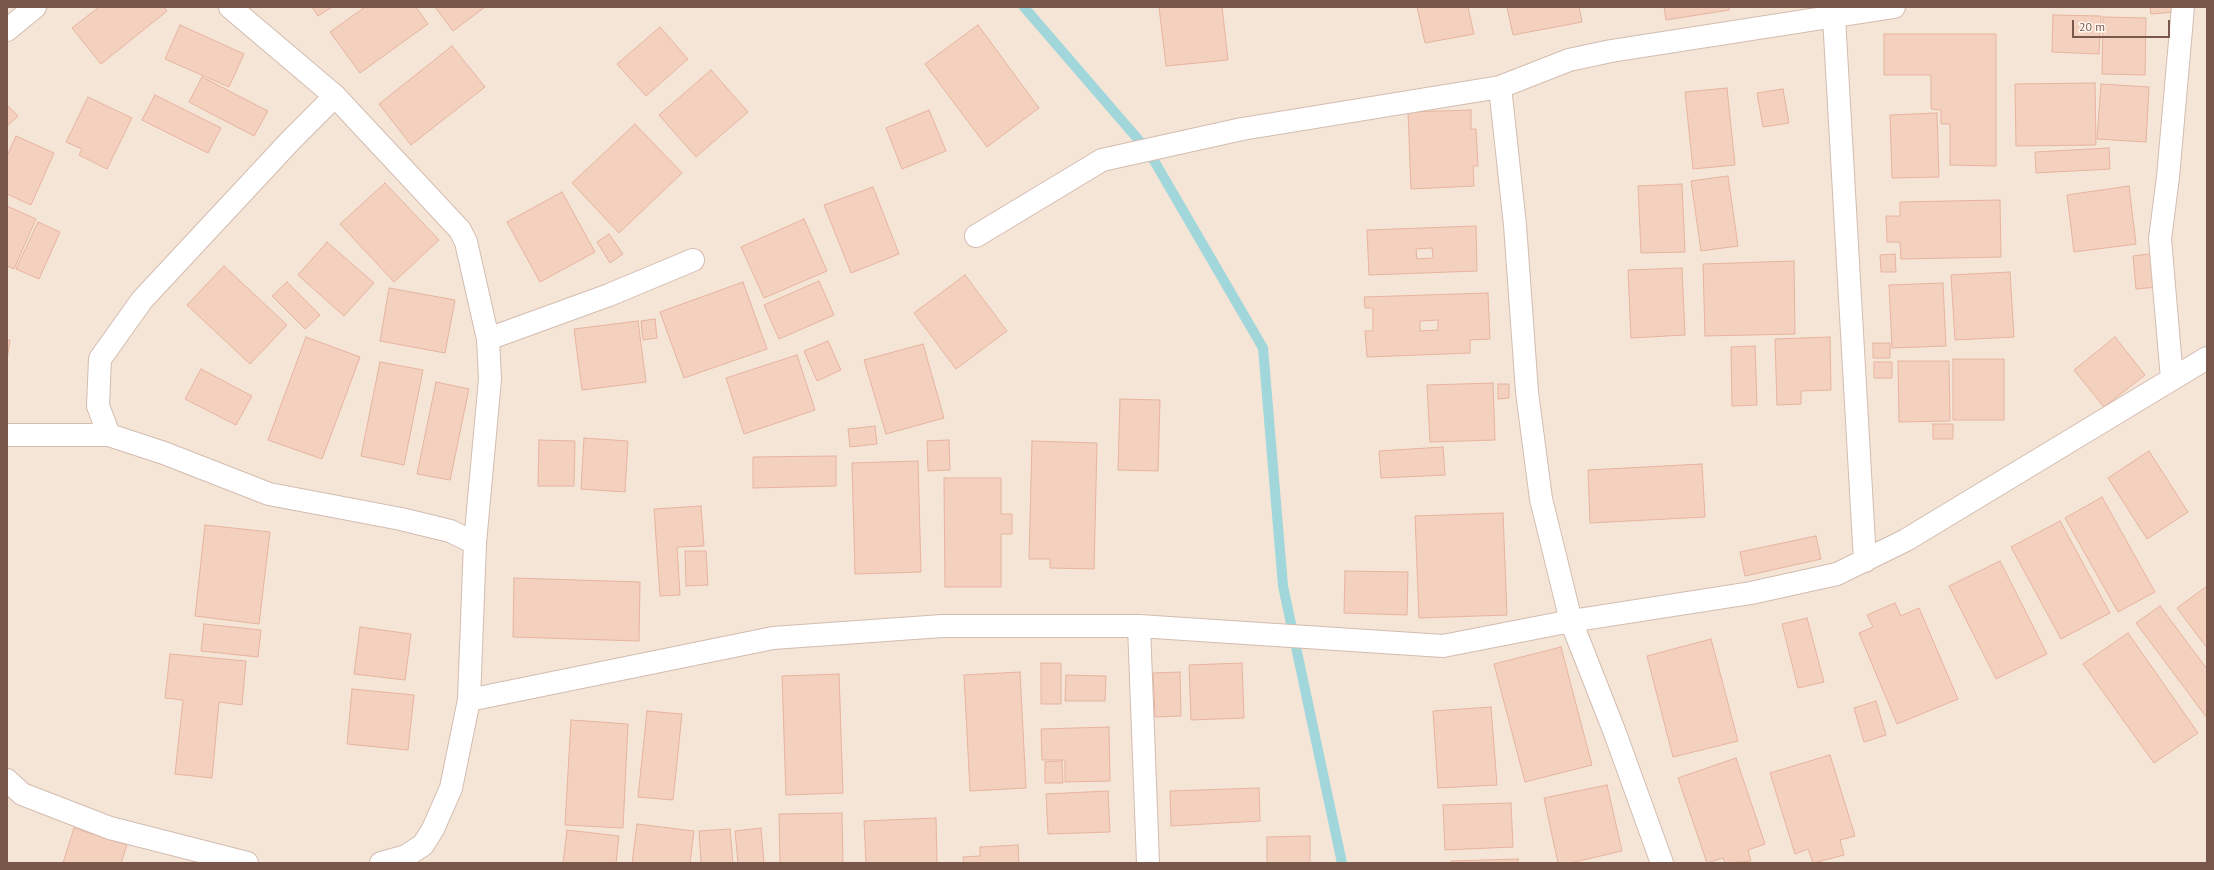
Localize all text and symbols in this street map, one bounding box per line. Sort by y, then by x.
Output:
scale bar [2074,12,2172,38]
text: 20 m [2079,19,2105,34]

